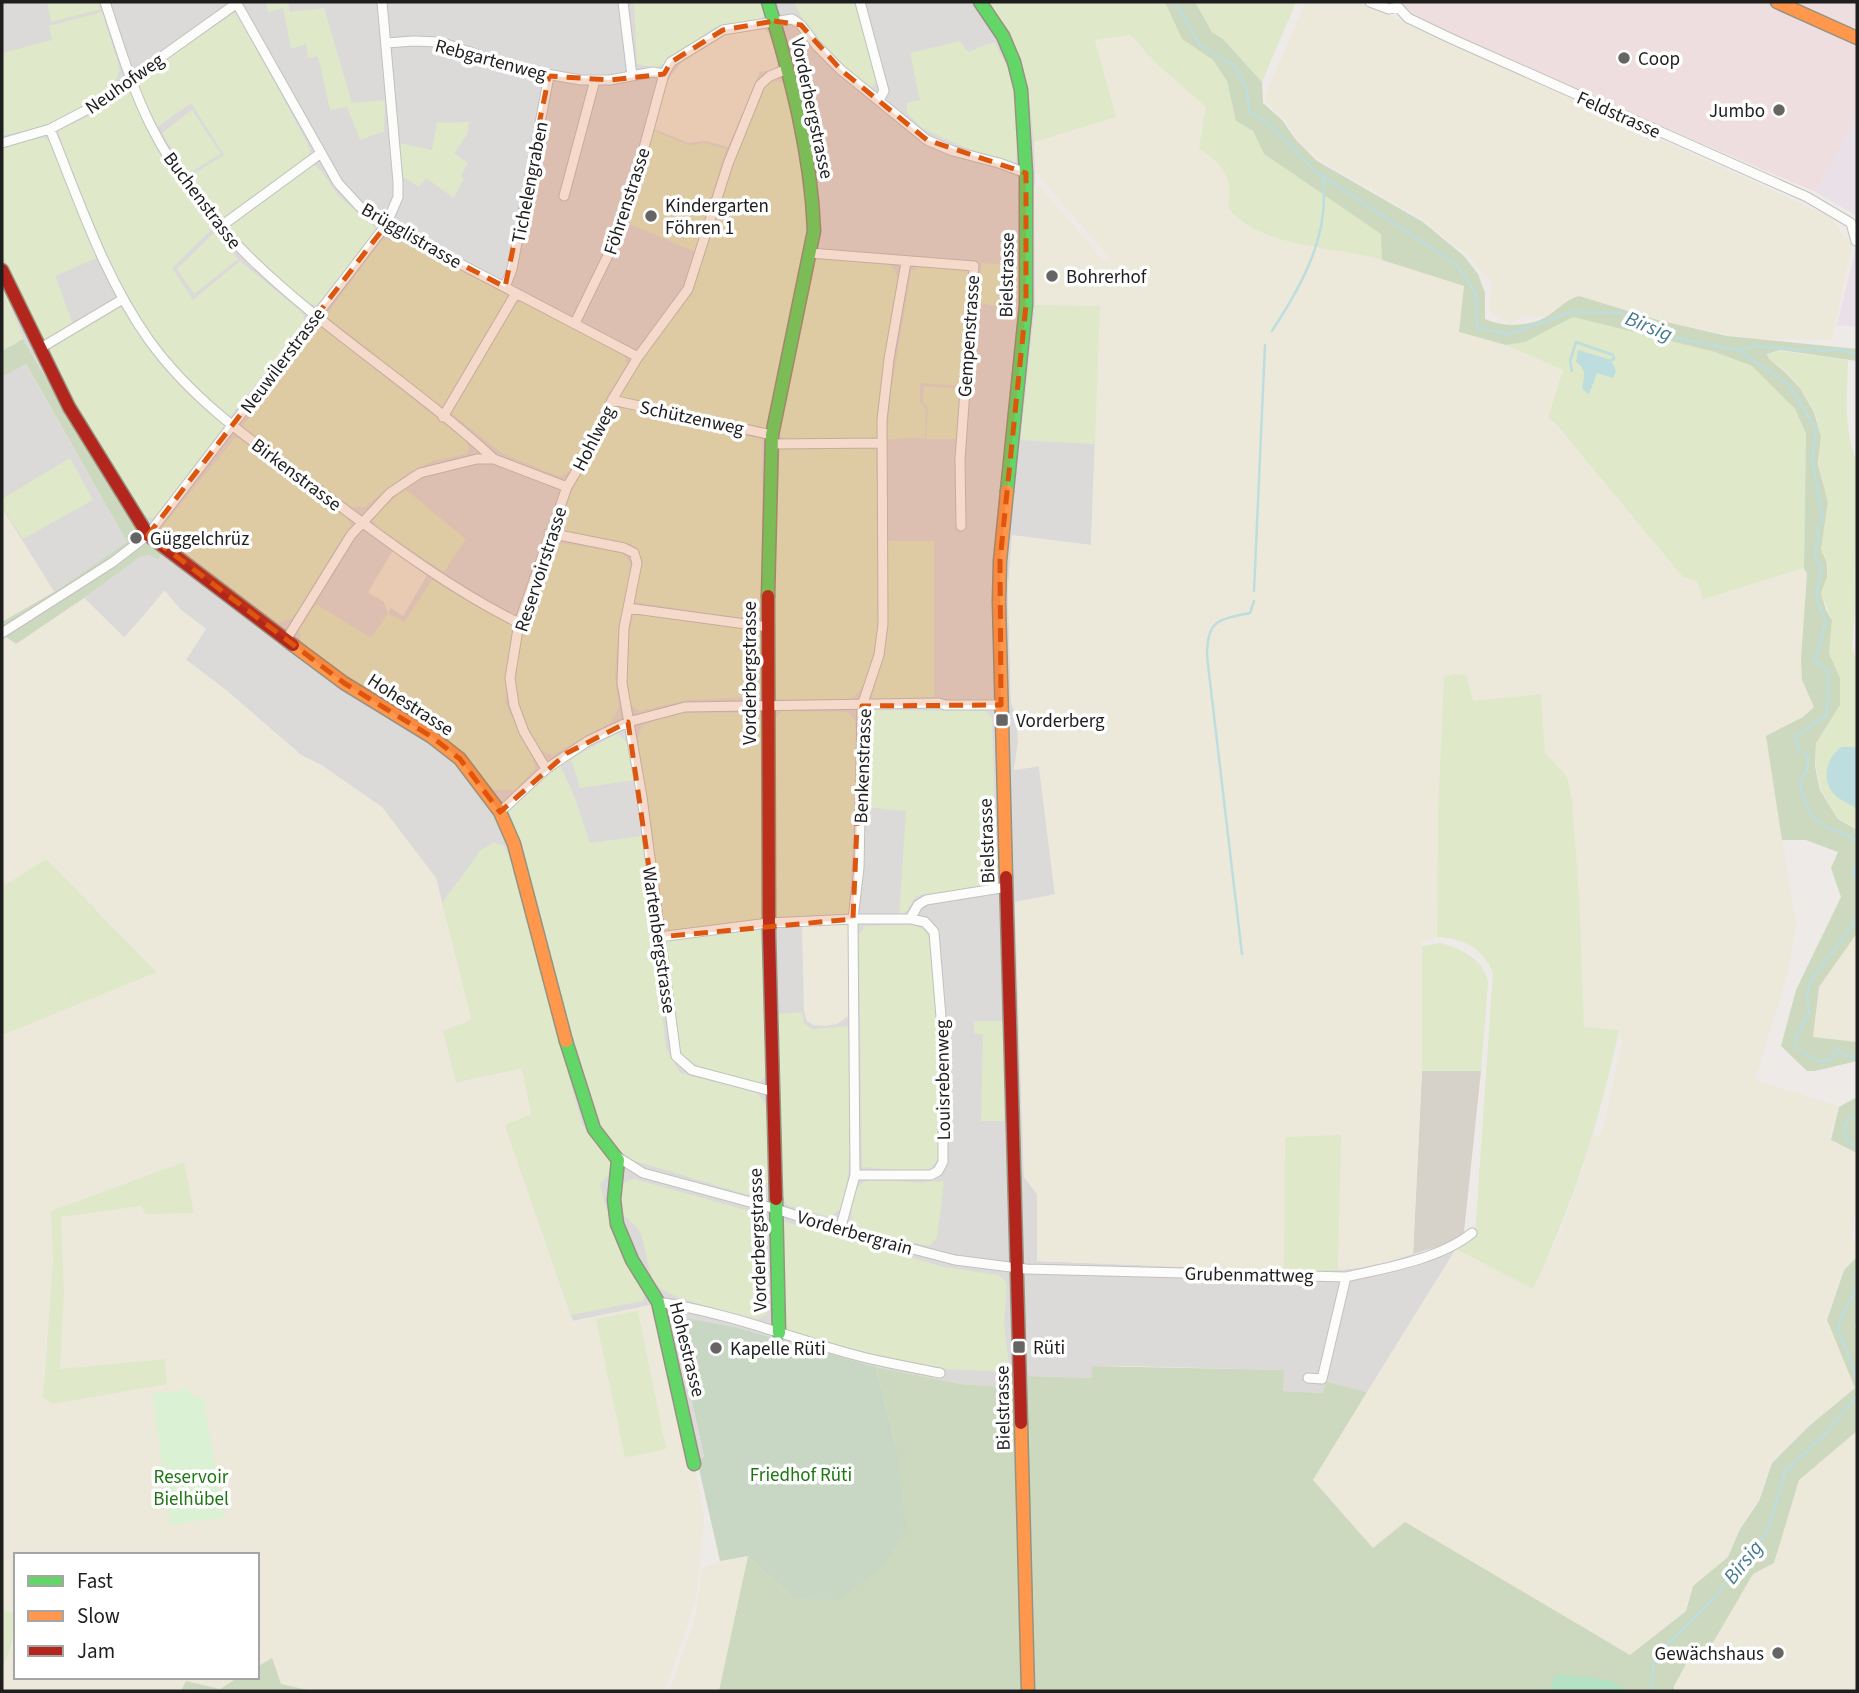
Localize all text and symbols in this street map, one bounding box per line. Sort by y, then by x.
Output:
street label: Rebgartenweg [432,33,550,88]
street label: Vorderbergstrasse [783,35,840,181]
place label: Coop [1638,46,1680,73]
street label: Neuhofweg [80,47,170,121]
marker: Coop [1616,50,1632,66]
street label: Feldstrasse [1572,85,1665,146]
place label: Jumbo [1709,98,1765,125]
marker: Jumbo [1771,102,1787,118]
street label: Tichelengraben [505,119,556,246]
street label: Föhrenstrasse [597,144,657,258]
street label: Buchenstrasse [156,147,247,255]
place label: Kindergarten Föhren 1 [665,193,769,242]
street label: Brügglistrasse [356,197,466,276]
marker: Kindergarten Föhren 1 [643,208,659,224]
street label: Bielstrasse [993,232,1022,318]
place label: Bohrerhof [1066,264,1148,291]
marker: Bohrerhof [1044,268,1060,284]
street label: Gempenstrasse [952,274,987,398]
street label: Neuwilerstrasse [234,302,332,419]
water label: Birsig [1621,303,1677,349]
street label: Schützenweg [637,394,747,443]
street label: Hohlweg [566,401,623,476]
street label: Birkenstrasse [245,432,347,518]
street label: Reservoirstrasse [509,504,574,635]
place label: Güggelchrüz [150,526,249,553]
marker: Güggelchrüz [128,530,144,546]
street label: Vorderbergstrasse [737,601,764,745]
street label: Hohestrasse [362,667,458,743]
street label: Benkenstrasse [848,708,879,824]
place label: Vorderberg [1016,708,1105,735]
marker: Vorderberg [994,712,1010,728]
street label: Bielstrasse [973,798,1002,884]
street label: Wartenbergstrasse [635,865,682,1015]
street label: Louisrebenweg [929,1019,958,1141]
street label: Vorderbergstrasse [742,1168,774,1312]
street label: Vorderbergrain [793,1204,916,1263]
street label: Grubenmattweg [1184,1261,1314,1290]
street label: Hohestrasse [662,1299,711,1400]
place label: Rüti [1033,1335,1065,1362]
place label: Kapelle Rüti [730,1336,826,1363]
marker: Rüti [1011,1339,1027,1355]
marker: Kapelle Rüti [708,1340,724,1356]
street label: Bielstrasse [989,1365,1018,1451]
park label: Friedhof Rüti [750,1462,852,1489]
park label: Reservoir Bielhübel [153,1464,229,1513]
water label: Birsig [1716,1534,1770,1590]
legend [14,1553,259,1679]
text: Fast [77,1566,113,1596]
text: Slow [77,1601,120,1631]
text: Jam [77,1636,115,1666]
place label: Gewächshaus [1655,1641,1764,1668]
marker: Gewächshaus [1770,1645,1786,1661]

